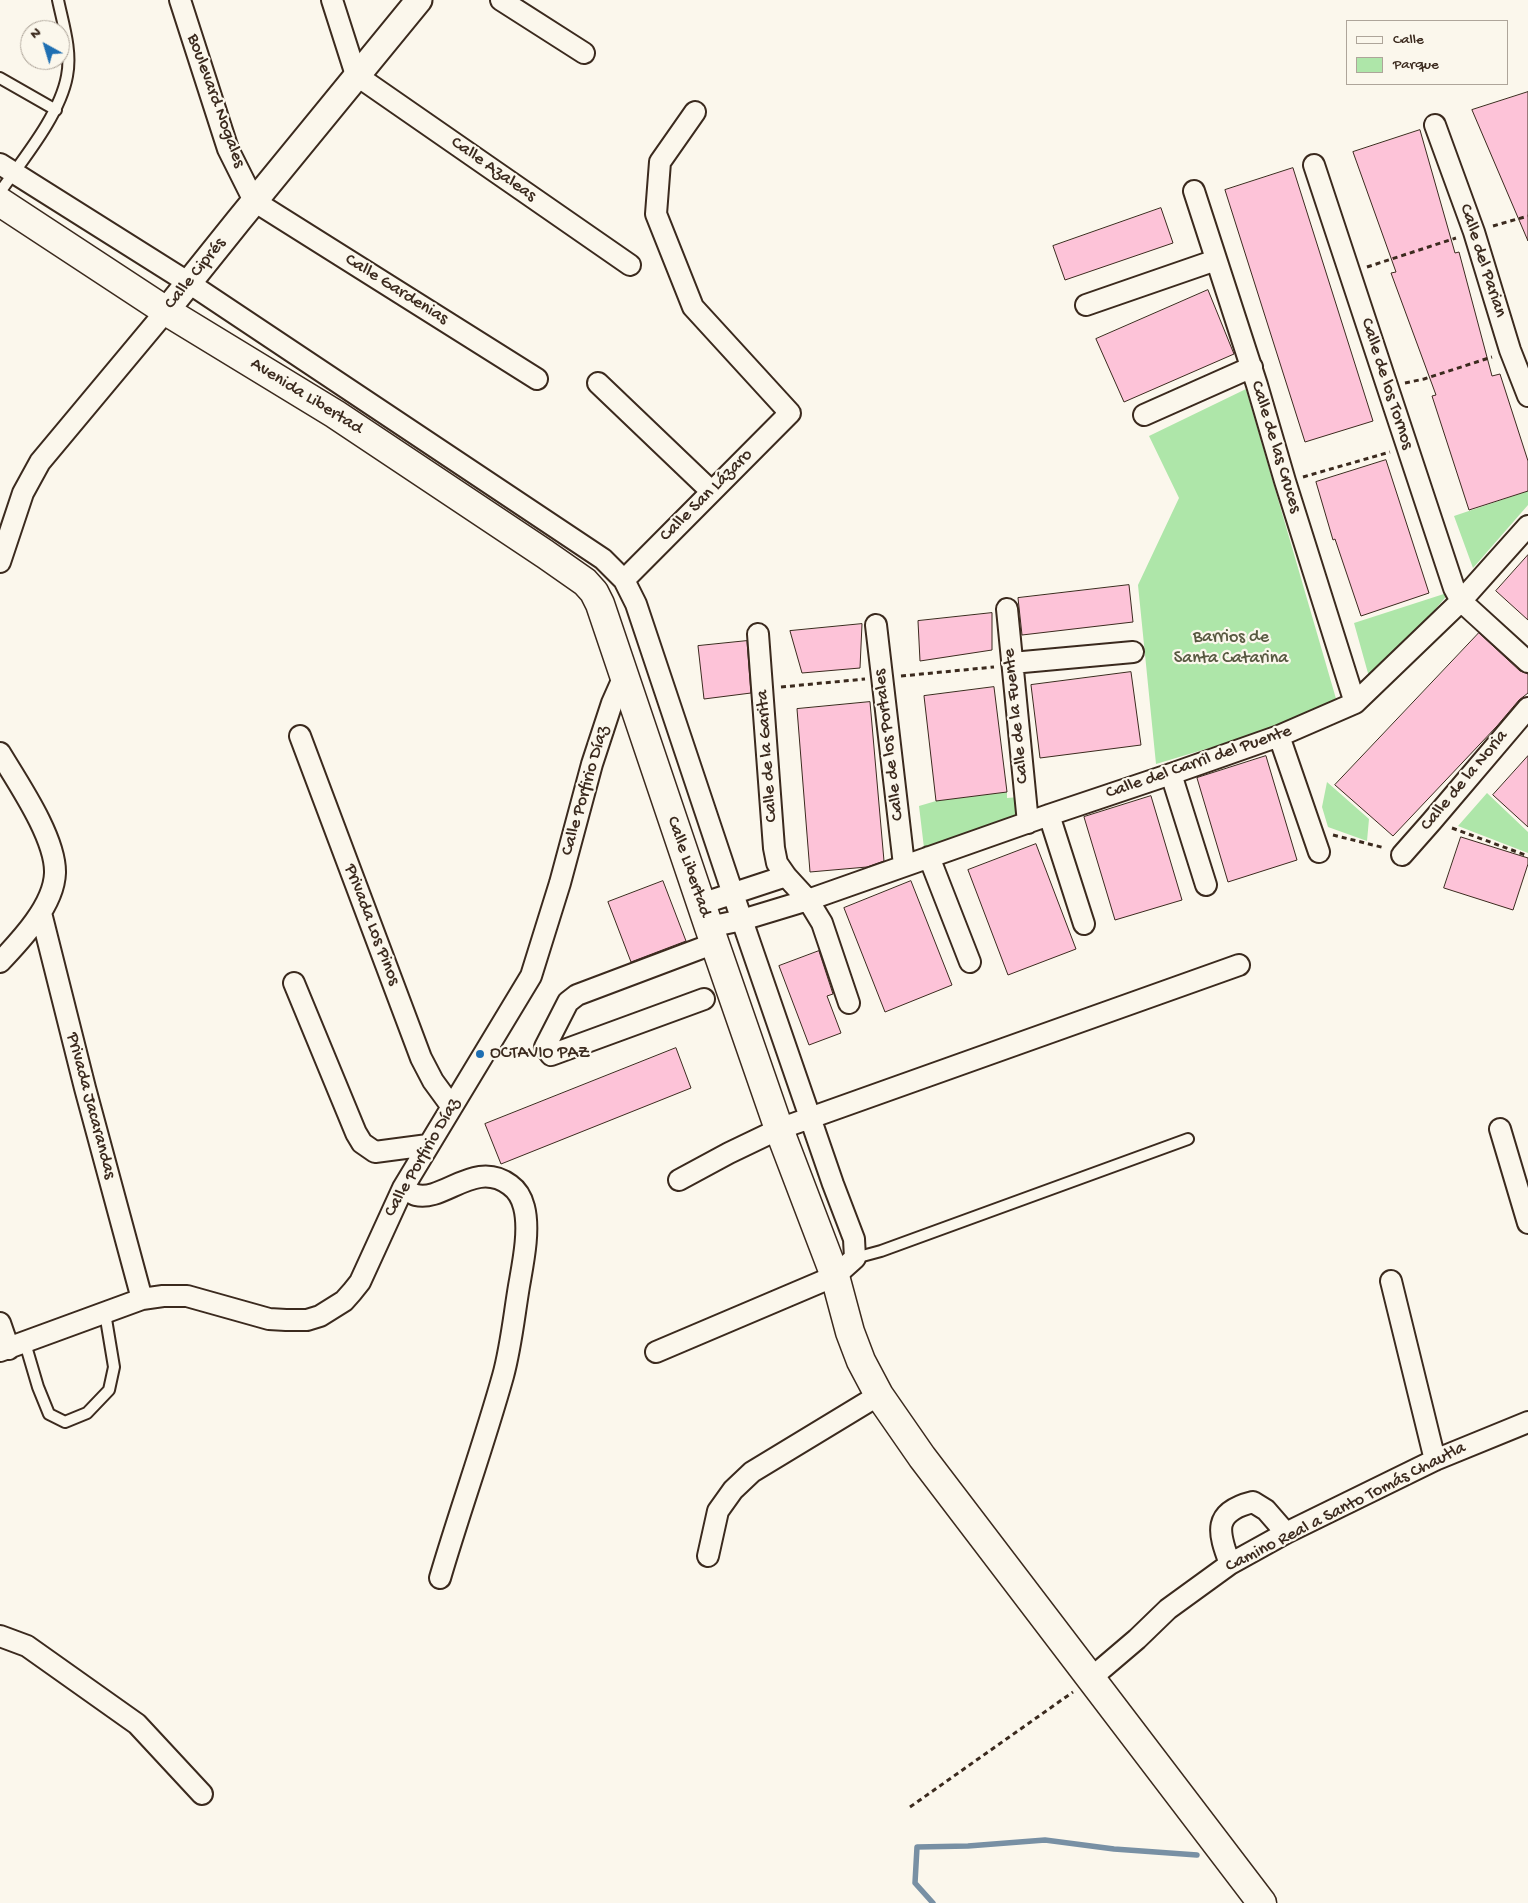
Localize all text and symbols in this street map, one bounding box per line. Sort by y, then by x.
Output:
north arrow [20,20,70,70]
legend [1346,20,1508,85]
text: N [27,24,45,43]
street label: Boulevard Nogales [181,31,249,171]
text: Calle [1393,31,1424,49]
text: Parque [1393,56,1439,74]
street label: Calle Azaleas [446,133,540,207]
street label: Calle del Parian [1453,202,1511,320]
street label: Calle Ciprés [161,234,231,314]
street label: Calle Gardenias [340,250,452,330]
street label: Calle de los Tornos [1355,316,1417,452]
street label: Avenida Libertad [246,354,366,440]
street label: Calle de las Cruces [1245,378,1305,516]
street label: Calle San Lázaro [656,445,758,547]
park label: Barrios de Santa Catarina [1174,627,1288,670]
street label: Calle de la Fuente [999,647,1035,785]
street label: Calle de los Portales [870,668,910,822]
street label: Calle de la Garita [753,689,783,823]
street label: Calle del Carril del Puente [1103,721,1295,805]
street label: Calle Porfirio Díaz [557,724,615,858]
street label: Calle de la Noria [1417,726,1513,836]
street label: Calle Libertad [661,814,715,920]
street label: Privada Los Pinos [338,861,404,989]
street label: Privada Jacarandas [60,1030,120,1182]
place label: OCTAVIO PAZ [490,1043,590,1065]
marker: OCTAVIO PAZ [474,1048,486,1060]
street label: Calle Porfirio Díaz [380,1095,466,1221]
street label: Camino Real a Santo Tomás Chautla [1222,1438,1470,1578]

